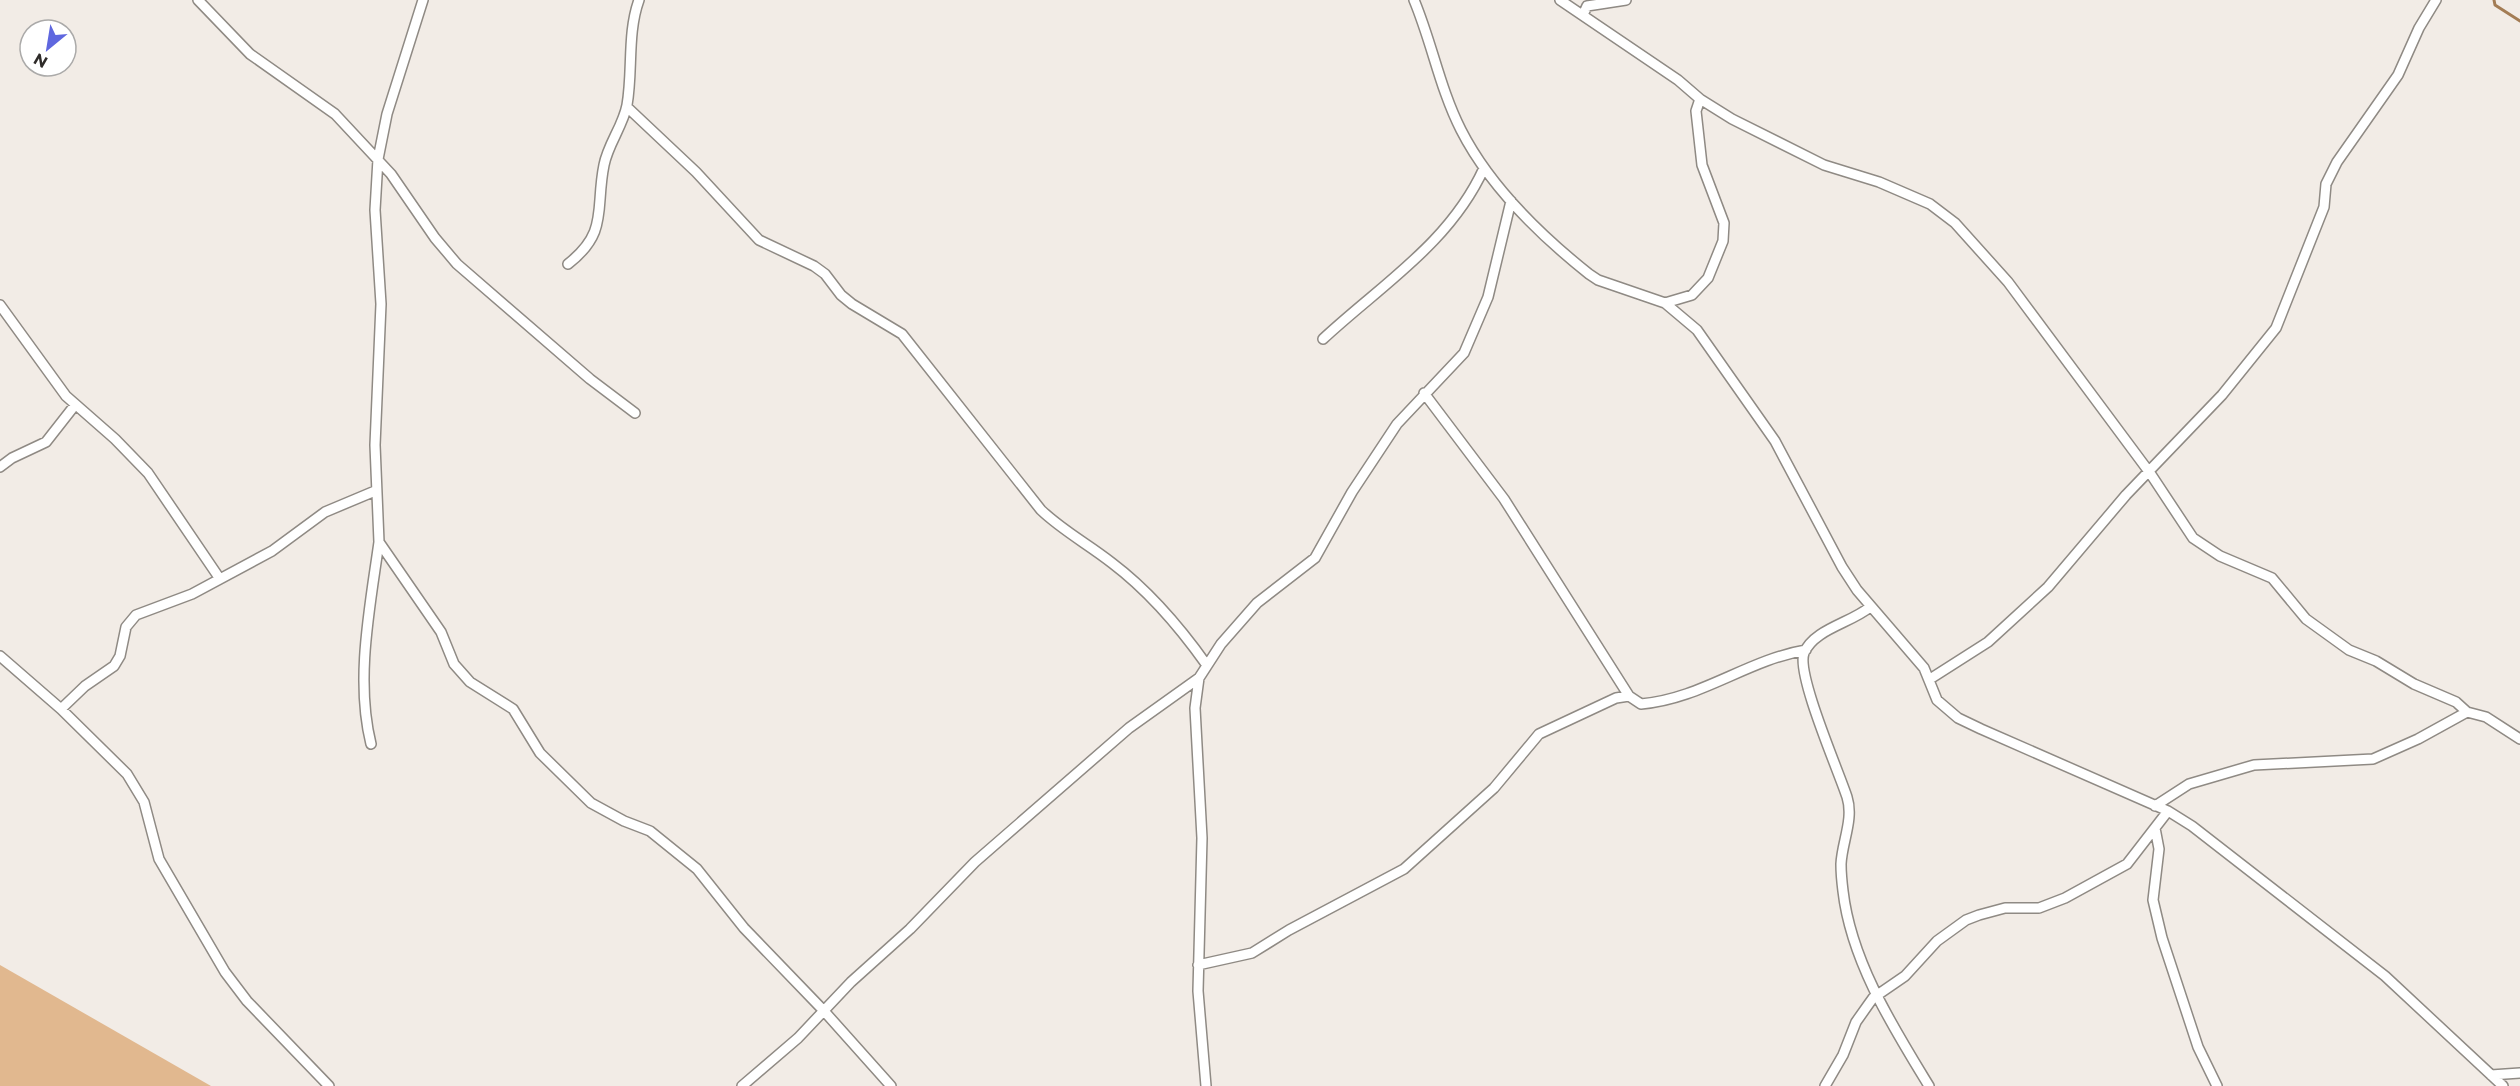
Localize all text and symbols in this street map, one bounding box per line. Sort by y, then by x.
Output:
north arrow [18,18,78,78]
text: N [30,49,51,72]

